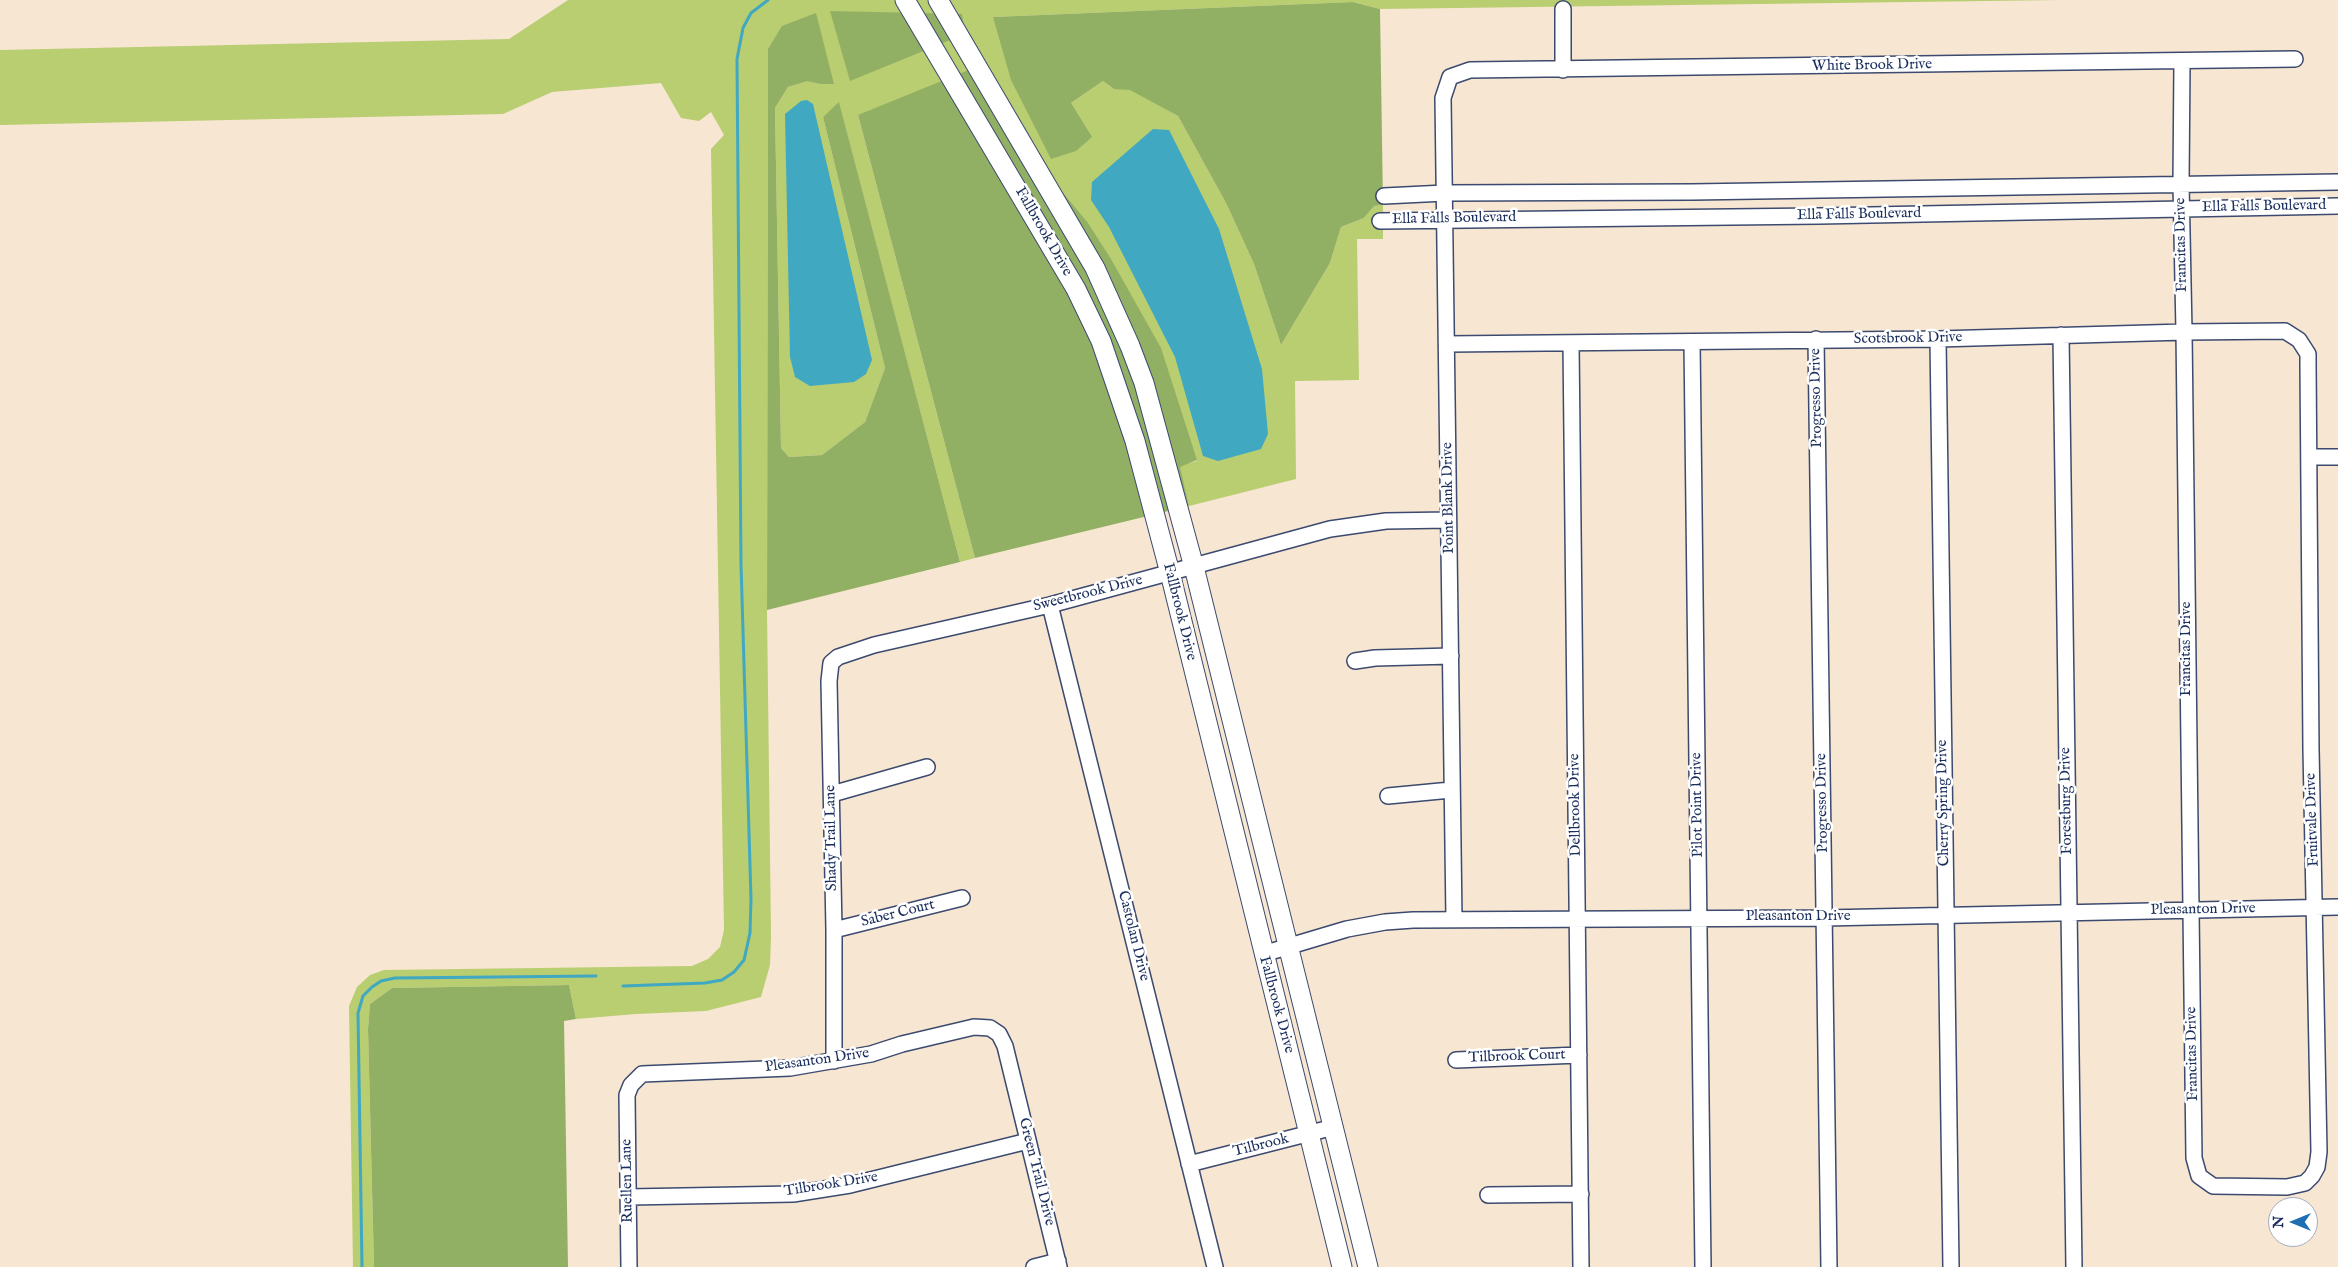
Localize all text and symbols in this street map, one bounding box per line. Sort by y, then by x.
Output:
street label: White Brook Drive [1812,56,1932,76]
street label: Fallbrook Drive [1010,184,1076,280]
street label: Francitas Drive [2172,197,2192,293]
street label: Ella Falls Boulevard [2202,197,2326,217]
street label: Ella Falls Boulevard [1797,205,1921,225]
street label: Ella Falls Boulevard [1392,209,1516,229]
street label: Scotsbrook Drive [1854,329,1962,349]
street label: Progresso Drive [1807,348,1827,448]
street label: Point Blank Drive [1439,442,1459,554]
street label: Fallbrook Drive [1158,561,1200,663]
street label: Sweetbrook Drive [1031,572,1145,616]
street label: Francitas Drive [2178,602,2196,696]
street label: Cherry Spring Drive [1934,739,1954,867]
street label: Forestburg Drive [2057,747,2077,855]
street label: Pilot Point Drive [1688,752,1708,858]
street label: Dellbrook Drive [1566,753,1586,857]
street label: Progresso Drive [1813,753,1833,853]
street label: Fruitvale Drive [2302,773,2324,867]
street label: Shady Trail Lane [822,785,842,891]
street label: Castolan Drive [1113,889,1153,983]
street label: Saber Court [859,896,937,932]
street label: Pleasanton Drive [2150,900,2256,920]
street label: Pleasanton Drive [1745,908,1851,926]
street label: Fallbrook Drive [1254,954,1298,1056]
street label: Francitas Drive [2183,1006,2203,1102]
street label: Pleasanton Drive [764,1045,870,1077]
street label: Tilbrook Court [1468,1046,1566,1068]
street label: Green Trail Drive [1014,1116,1058,1228]
street label: Tilbrook [1231,1130,1291,1162]
street label: Ruellen Lane [618,1139,638,1223]
street label: Tilbrook Drive [783,1169,879,1201]
north arrow [2268,1197,2318,1247]
text: N [2270,1216,2288,1228]

